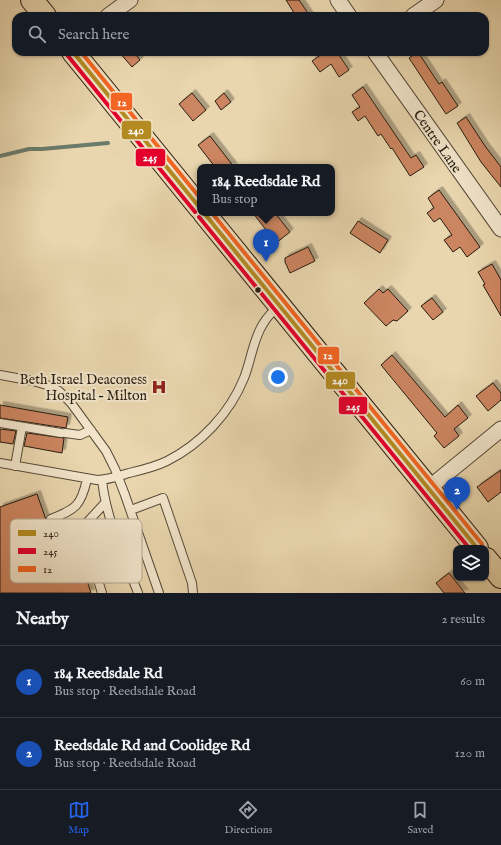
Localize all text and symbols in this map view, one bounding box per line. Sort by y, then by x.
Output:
search box [12,12,489,56]
icon: search [26,23,48,45]
text: Search here [58,25,129,44]
line badge: 12 [110,92,133,111]
text: 12 [117,96,127,110]
street label: Centre Lane [409,106,466,177]
line badge: 240 [121,120,152,140]
text: 240 [128,124,145,138]
line badge: 245 [135,148,166,167]
text: 245 [143,151,157,165]
popup [197,164,335,216]
text: 184 Reedsdale Rd [212,172,320,191]
text: Bus stop [212,191,258,208]
pin: 1 [253,229,279,262]
unlabelled marker [253,285,263,295]
line badge: 12 [317,346,340,365]
text: 12 [323,349,333,363]
your location [268,367,288,387]
place label: Beth Israel Deaconess Hospital – Milton [20,371,148,405]
line badge: 240 [325,371,356,390]
text: 240 [332,374,349,388]
hospital icon: Beth Israel Deaconess Hospital – Milton [150,378,168,396]
line badge: 245 [338,396,368,415]
text: 245 [346,400,360,414]
pin: 2 [444,477,470,510]
legend [10,519,142,583]
text: 240 [43,527,59,541]
text: 245 [43,545,58,559]
map controls [453,545,489,581]
button: layers [453,545,489,581]
text: 12 [43,563,52,577]
text: Nearby [16,609,69,630]
text: 2 results [441,611,485,628]
text: 184 Reedsdale Rd [54,664,163,683]
text: 1 [27,673,31,690]
text: 60 m [460,673,485,690]
text: Bus stop · Reedsdale Road [54,683,196,700]
text: Reedsdale Rd and Coolidge Rd [54,736,250,755]
text: 2 [26,745,32,762]
text: 120 m [455,745,485,762]
text: Bus stop · Reedsdale Road [54,755,196,772]
tab: Map [68,799,90,837]
tab: Directions [225,799,272,837]
tab: Saved [407,799,433,837]

